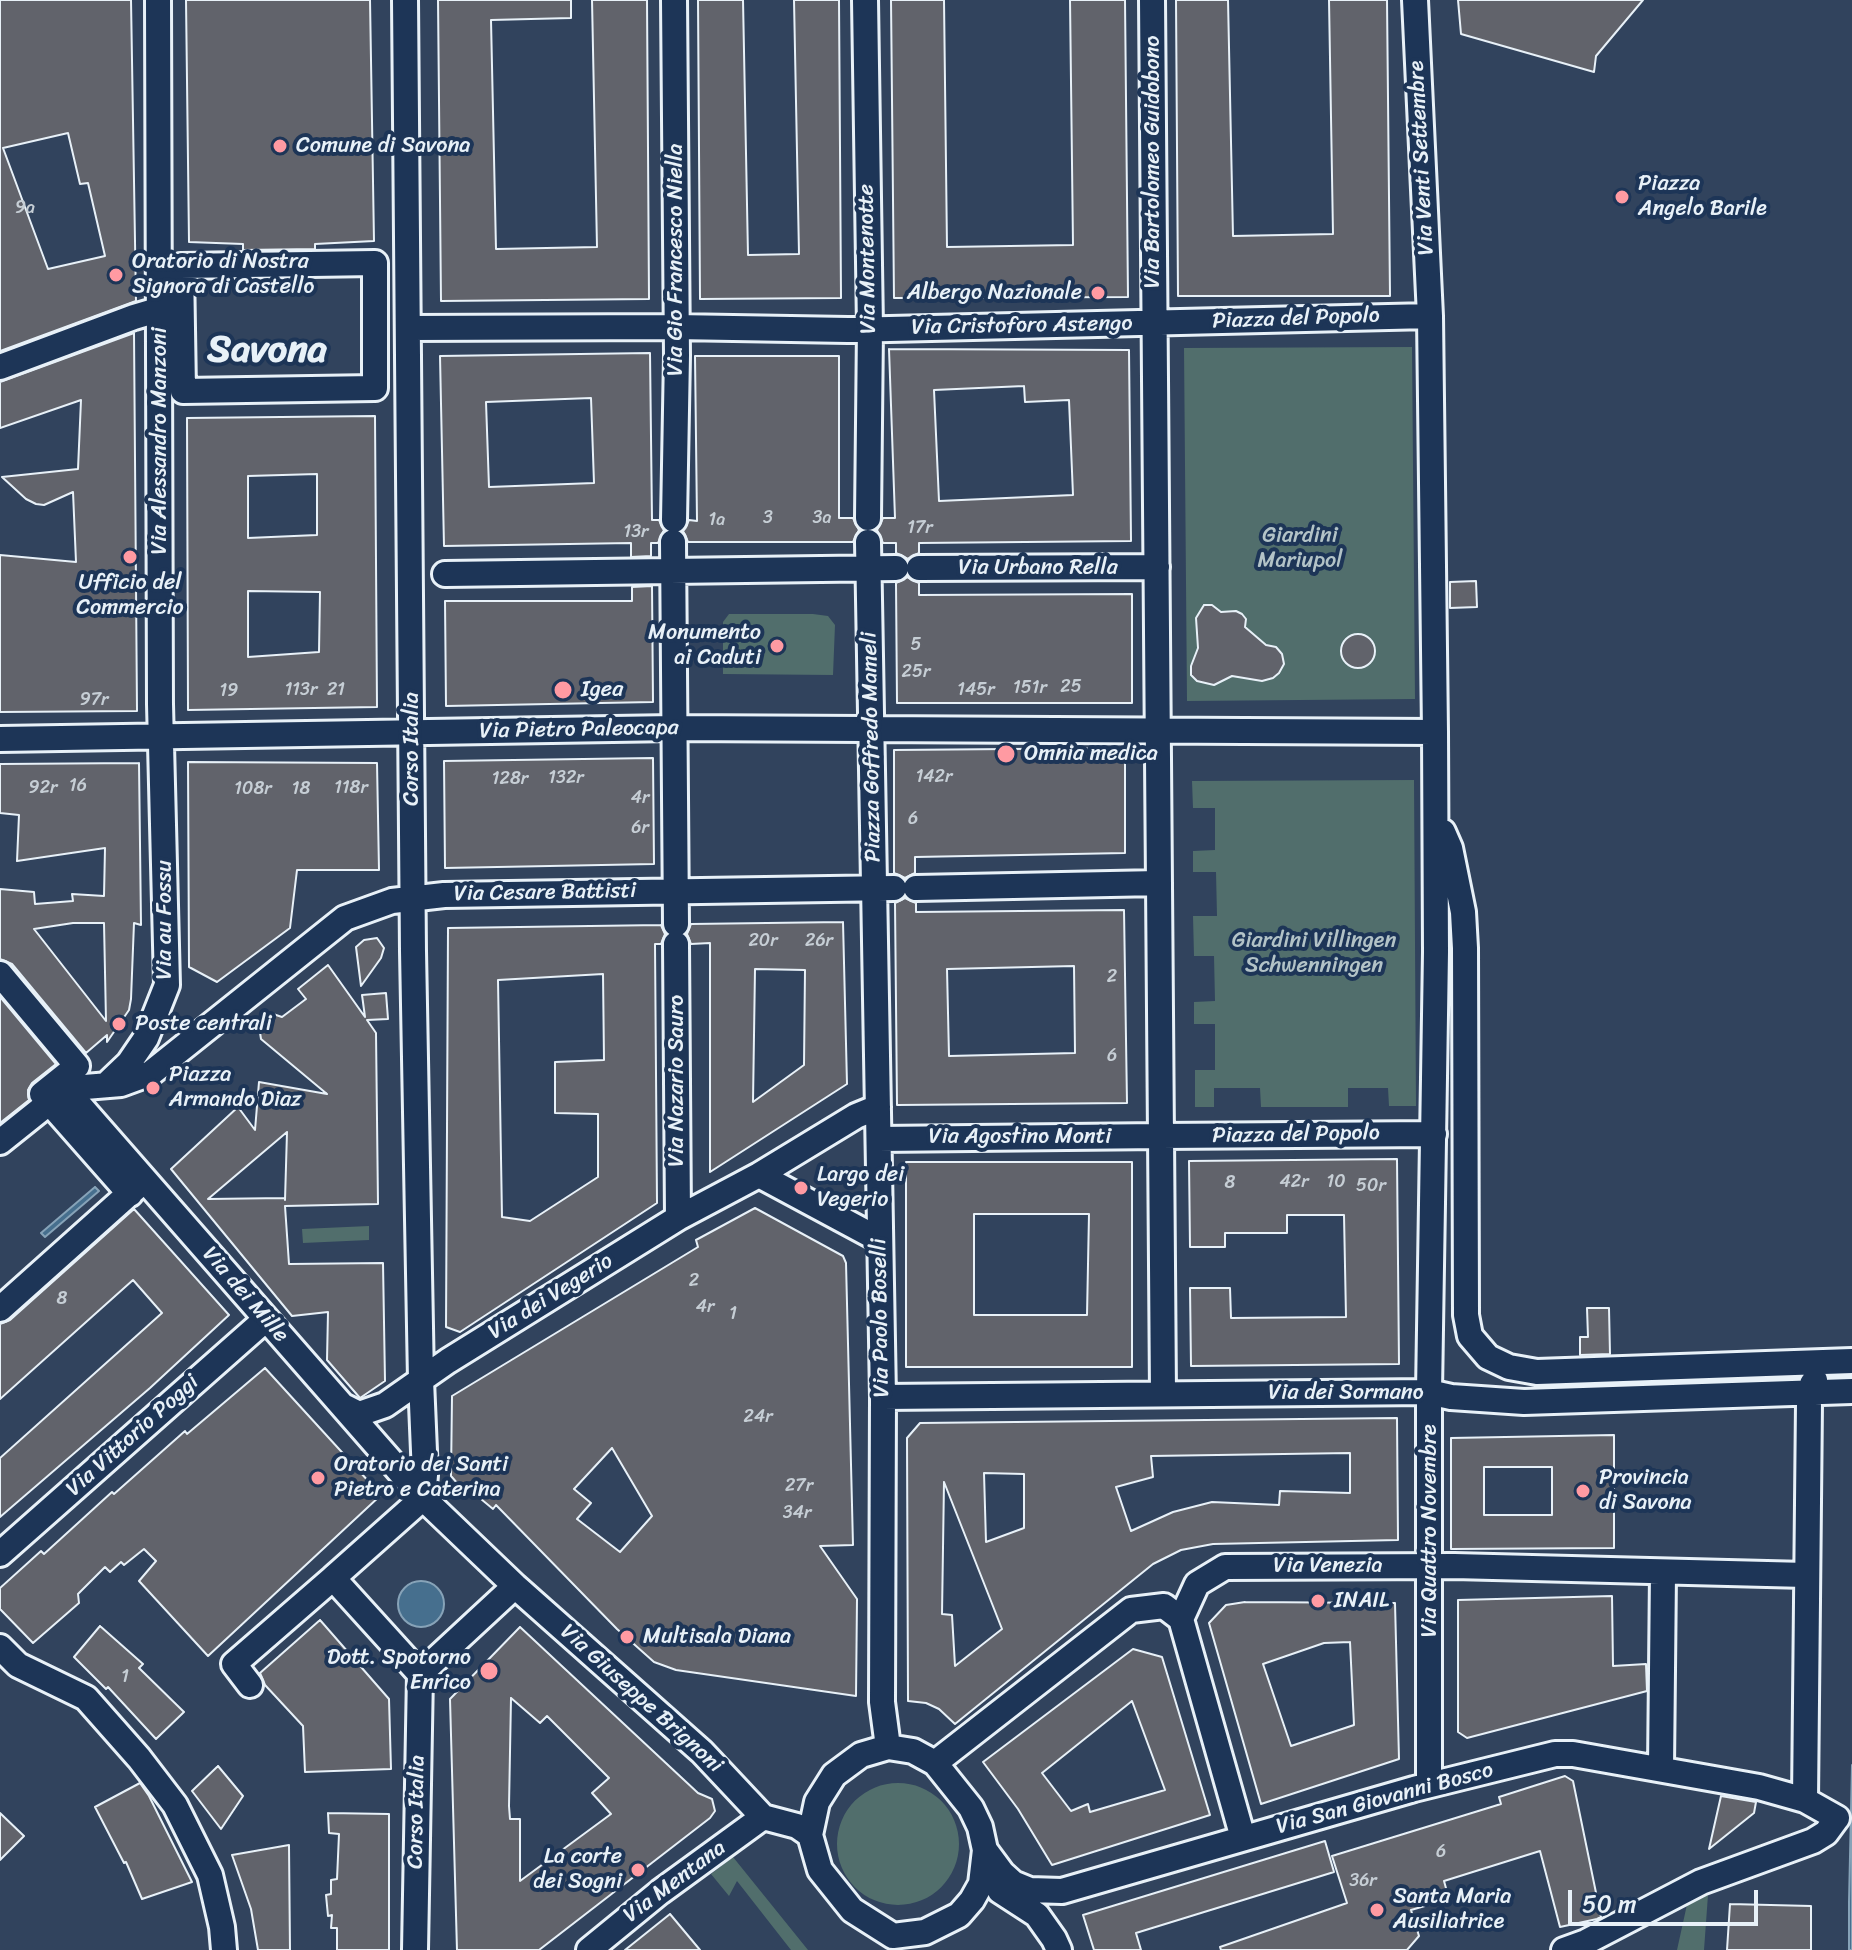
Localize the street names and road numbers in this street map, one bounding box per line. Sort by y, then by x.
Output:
street label: Via Bartolomeo Guidobono [1140,36,1166,288]
street label: Via Venti Settembre [1404,60,1440,256]
street label: Via Gio Francesco Niella [663,144,689,376]
street label: Via Montenotte [853,184,883,334]
street label: Piazza del Popolo [1212,303,1380,335]
street label: Via Cristoforo Astengo [911,311,1133,341]
street label: Via Alessandro Manzoni [147,327,173,555]
street label: Via Urbano Rella [958,555,1118,581]
street label: Piazza Goffredo Mameli [857,631,887,863]
street label: Corso Italia [399,692,425,806]
street label: Via Pietro Paleocapa [479,715,679,745]
street label: Via au Fossu [152,860,178,980]
street label: Via Cesare Battisti [454,878,636,908]
street label: Via Nazario Sauro [664,995,690,1167]
street label: Piazza del Popolo [1212,1120,1380,1150]
street label: Via Agostino Monti [929,1124,1111,1150]
street label: Via Paolo Boselli [866,1238,896,1398]
street label: Via dei Mille [196,1242,294,1348]
street label: Via dei Vegerio [484,1248,618,1346]
street label: Via Vittorio Poggi [61,1370,205,1502]
street label: Via dei Sormano [1268,1380,1424,1406]
street label: Via Quattro Novembre [1417,1424,1443,1638]
street label: Via Venezia [1273,1553,1383,1579]
street label: Via Giuseppe Brignoni [554,1619,728,1779]
street label: Corso Italia [403,1755,431,1869]
street label: Via San Giovanni Bosco [1274,1757,1496,1841]
street label: Via Mentana [619,1835,731,1929]

